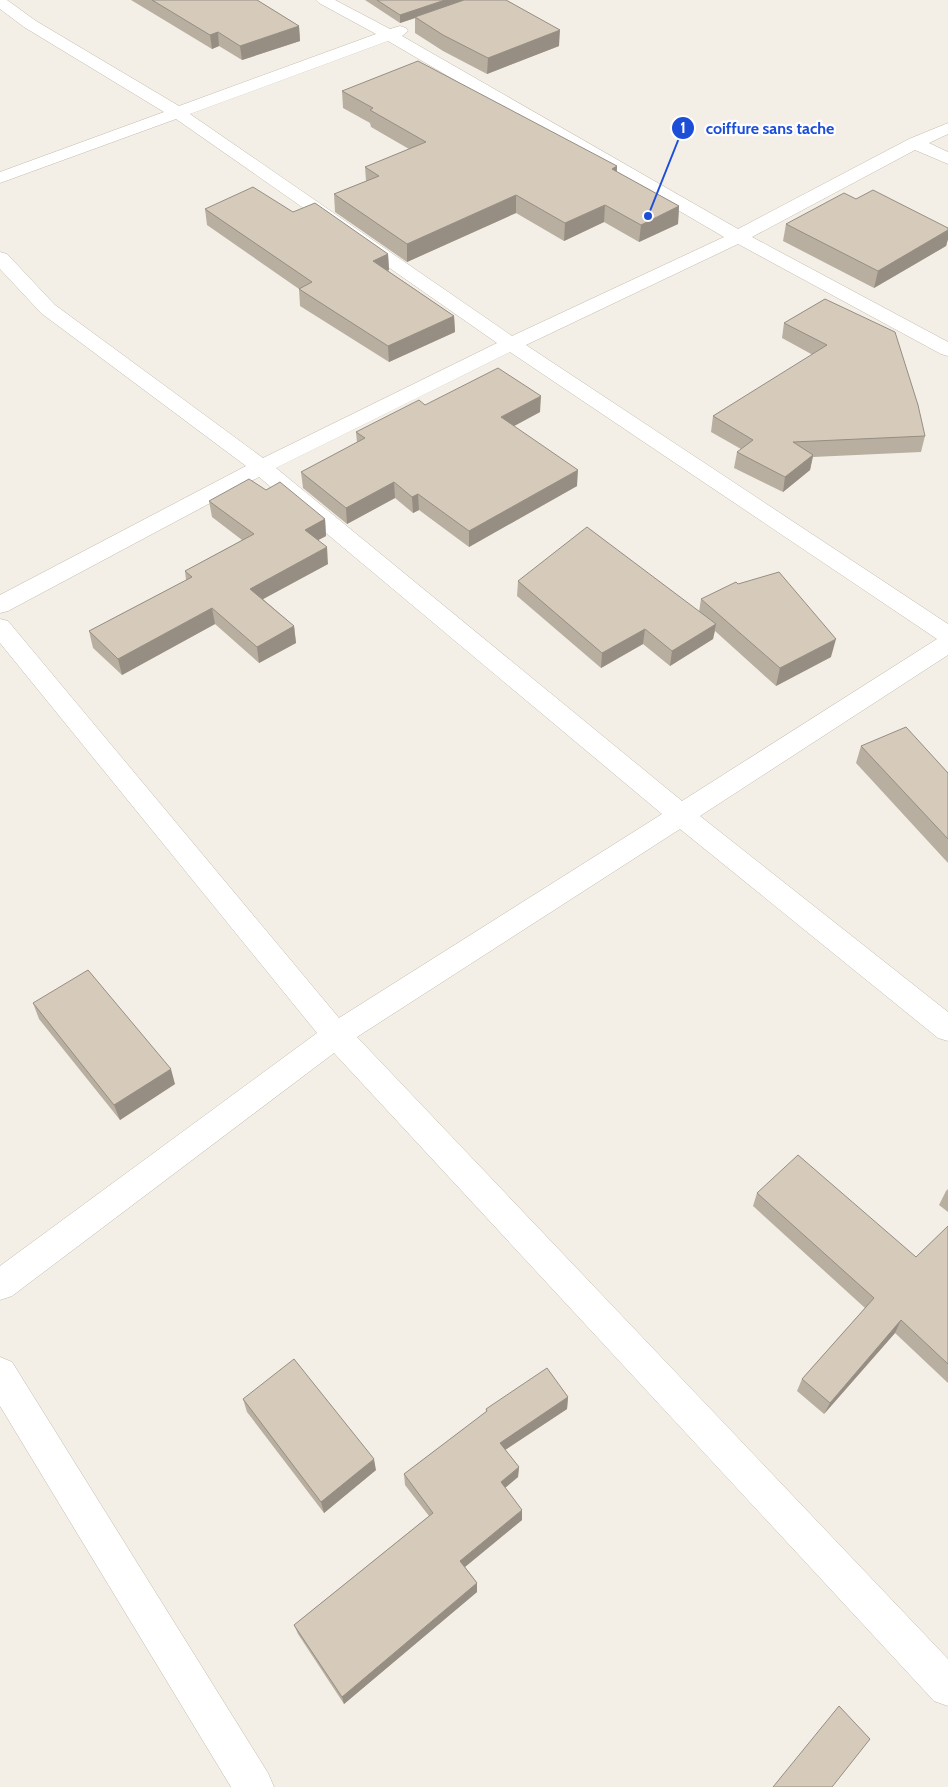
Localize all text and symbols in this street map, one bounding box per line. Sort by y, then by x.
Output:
callout: coiffure sans tache [671,113,844,144]
text: 1 [680,119,686,137]
text: coiffure sans tache [706,119,834,138]

